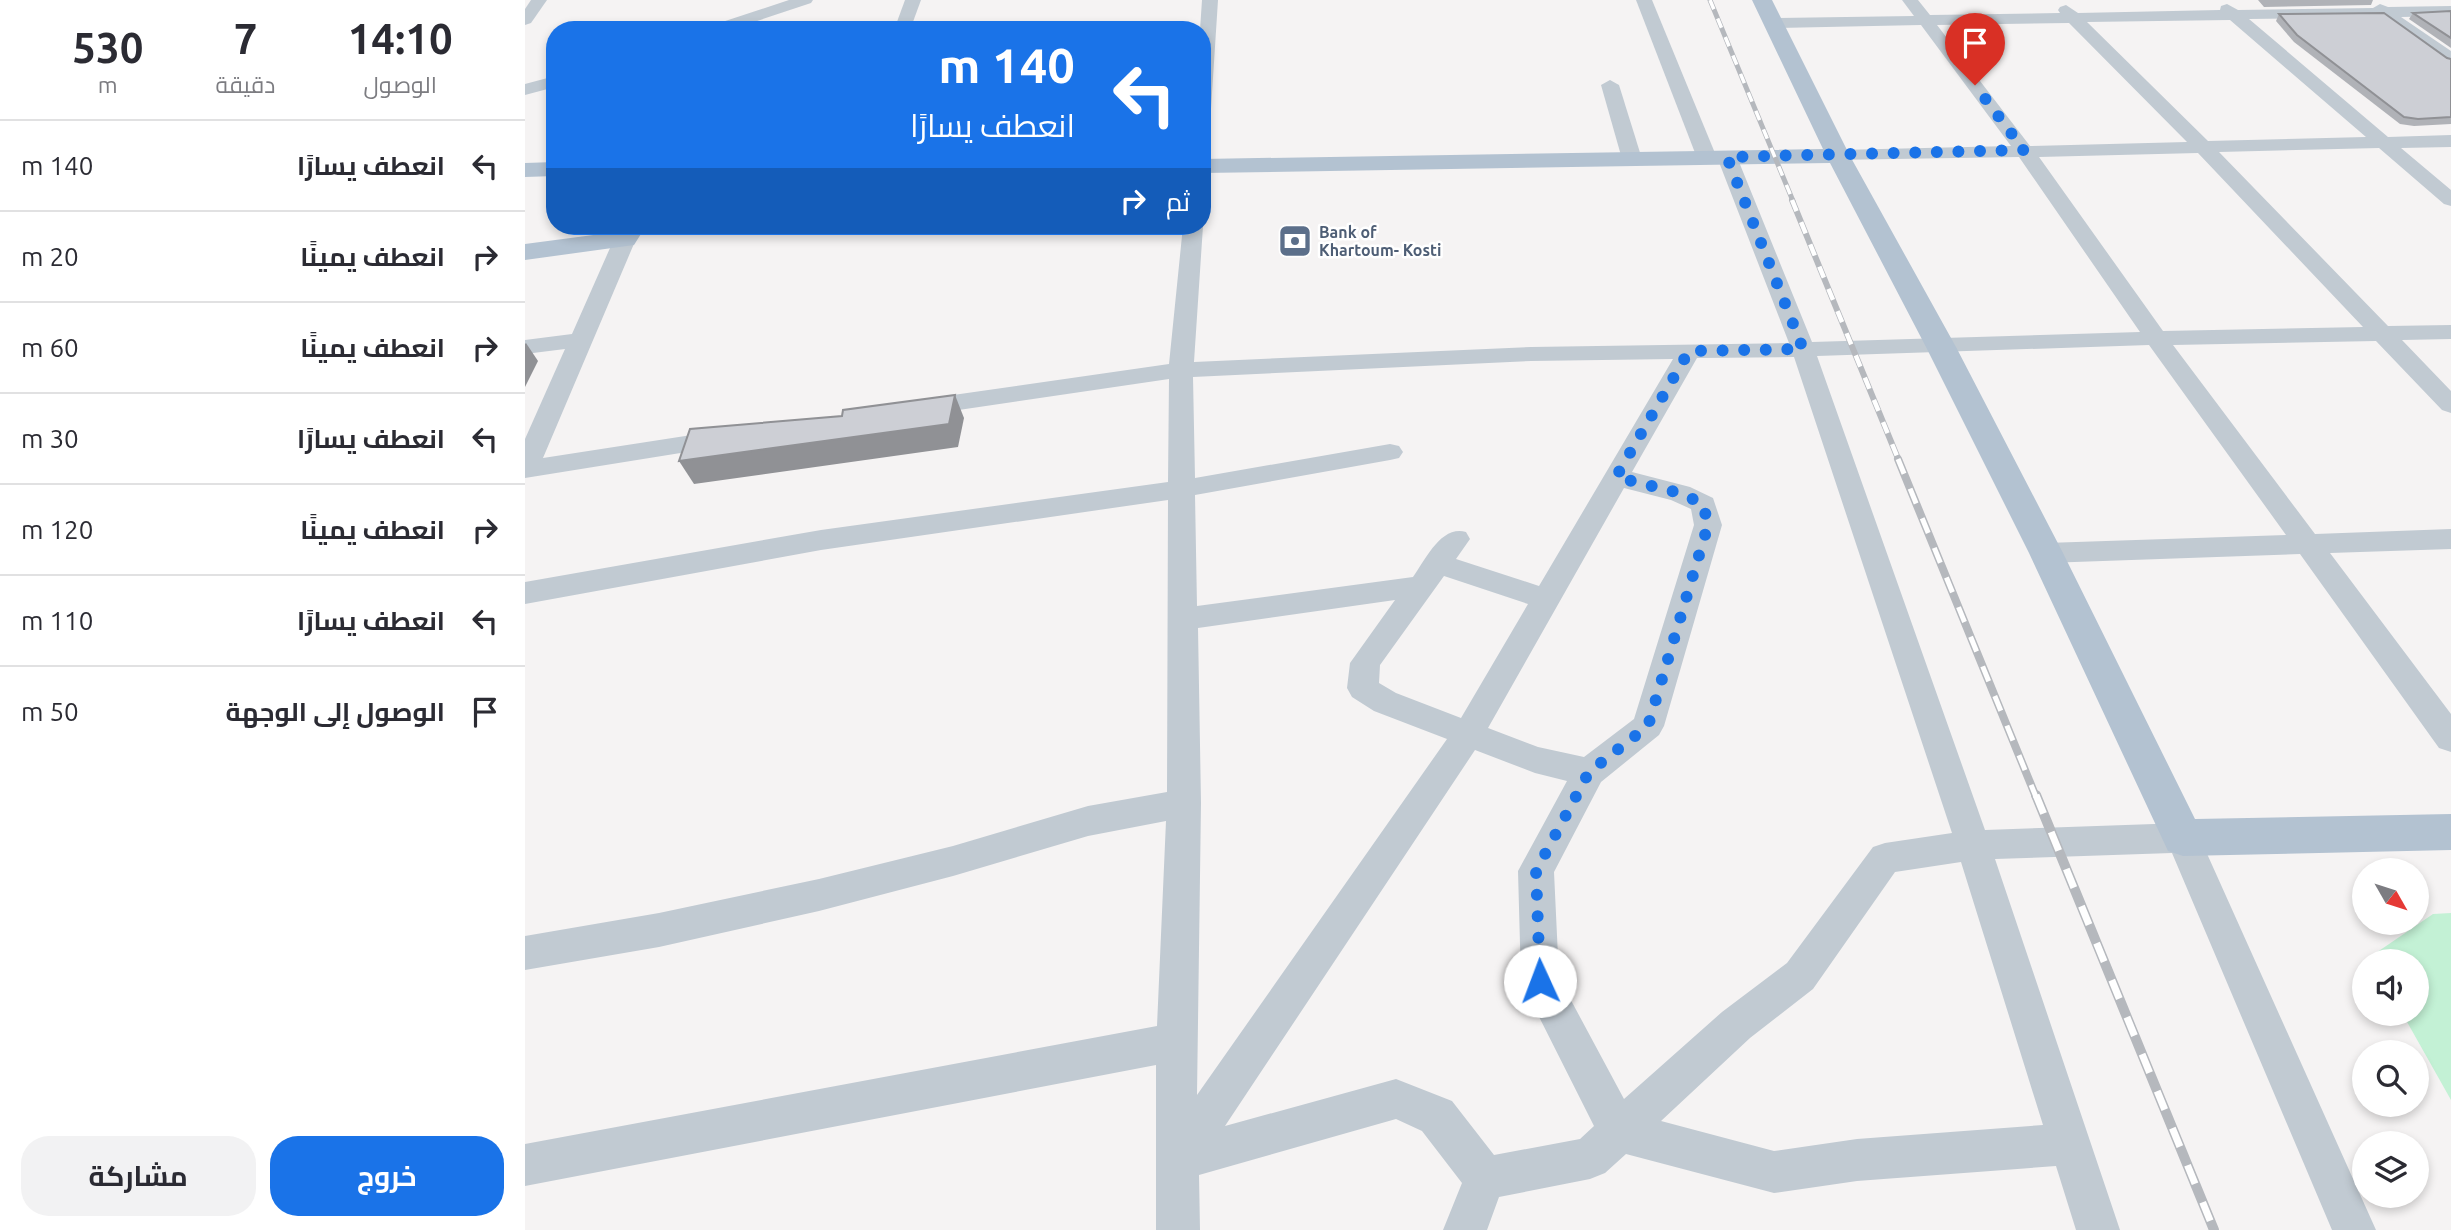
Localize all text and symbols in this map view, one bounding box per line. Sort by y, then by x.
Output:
pin [1945,13,2005,85]
text: 7 [234,15,257,62]
text: 14:10 [348,15,453,62]
text: 530 [72,24,143,71]
icon: arrive [1956,24,1994,62]
text: 140 m [938,37,1075,92]
icon: left [1099,49,1190,140]
text: m [98,72,118,97]
text: دقيقة [216,72,275,97]
text: الوصول [364,72,437,97]
text: انعطف يسارًا [910,107,1075,143]
icon: left [466,147,504,185]
text: 140 m [21,151,93,180]
text: انعطف يسارًا [297,151,445,180]
icon: right [1114,182,1152,220]
text: ثم [1166,187,1190,216]
bank icon: Bank of Khartoum- Kosti [1276,222,1314,260]
place label: Bank of Khartoum- Kosti [1319,223,1441,259]
icon: right [466,238,504,276]
text: 20 m [21,242,79,271]
text: انعطف يمينًا [300,242,445,271]
icon: right [466,329,504,367]
text: 60 m [21,333,79,362]
text: انعطف يمينًا [300,333,445,362]
icon: left [466,420,504,458]
text: 30 m [21,424,79,453]
text: انعطف يسارًا [297,424,445,453]
icon: right [466,511,504,549]
text: 120 m [21,515,93,544]
text: انعطف يمينًا [300,515,445,544]
icon: left [466,602,504,640]
text: 110 m [21,606,93,635]
text: انعطف يسارًا [297,606,445,635]
icon: arrive [466,693,504,731]
text: 50 m [21,697,79,726]
text: الوصول إلى الوجهة [226,697,445,726]
north arrow [2352,858,2429,934]
map controls [2352,858,2429,1208]
position arrow [1503,944,1577,1018]
button: sound [2352,949,2429,1026]
button: search [2352,1040,2429,1117]
button: layers [2352,1131,2429,1208]
button: مشاركة [21,1136,256,1216]
button: خروج [270,1136,504,1216]

